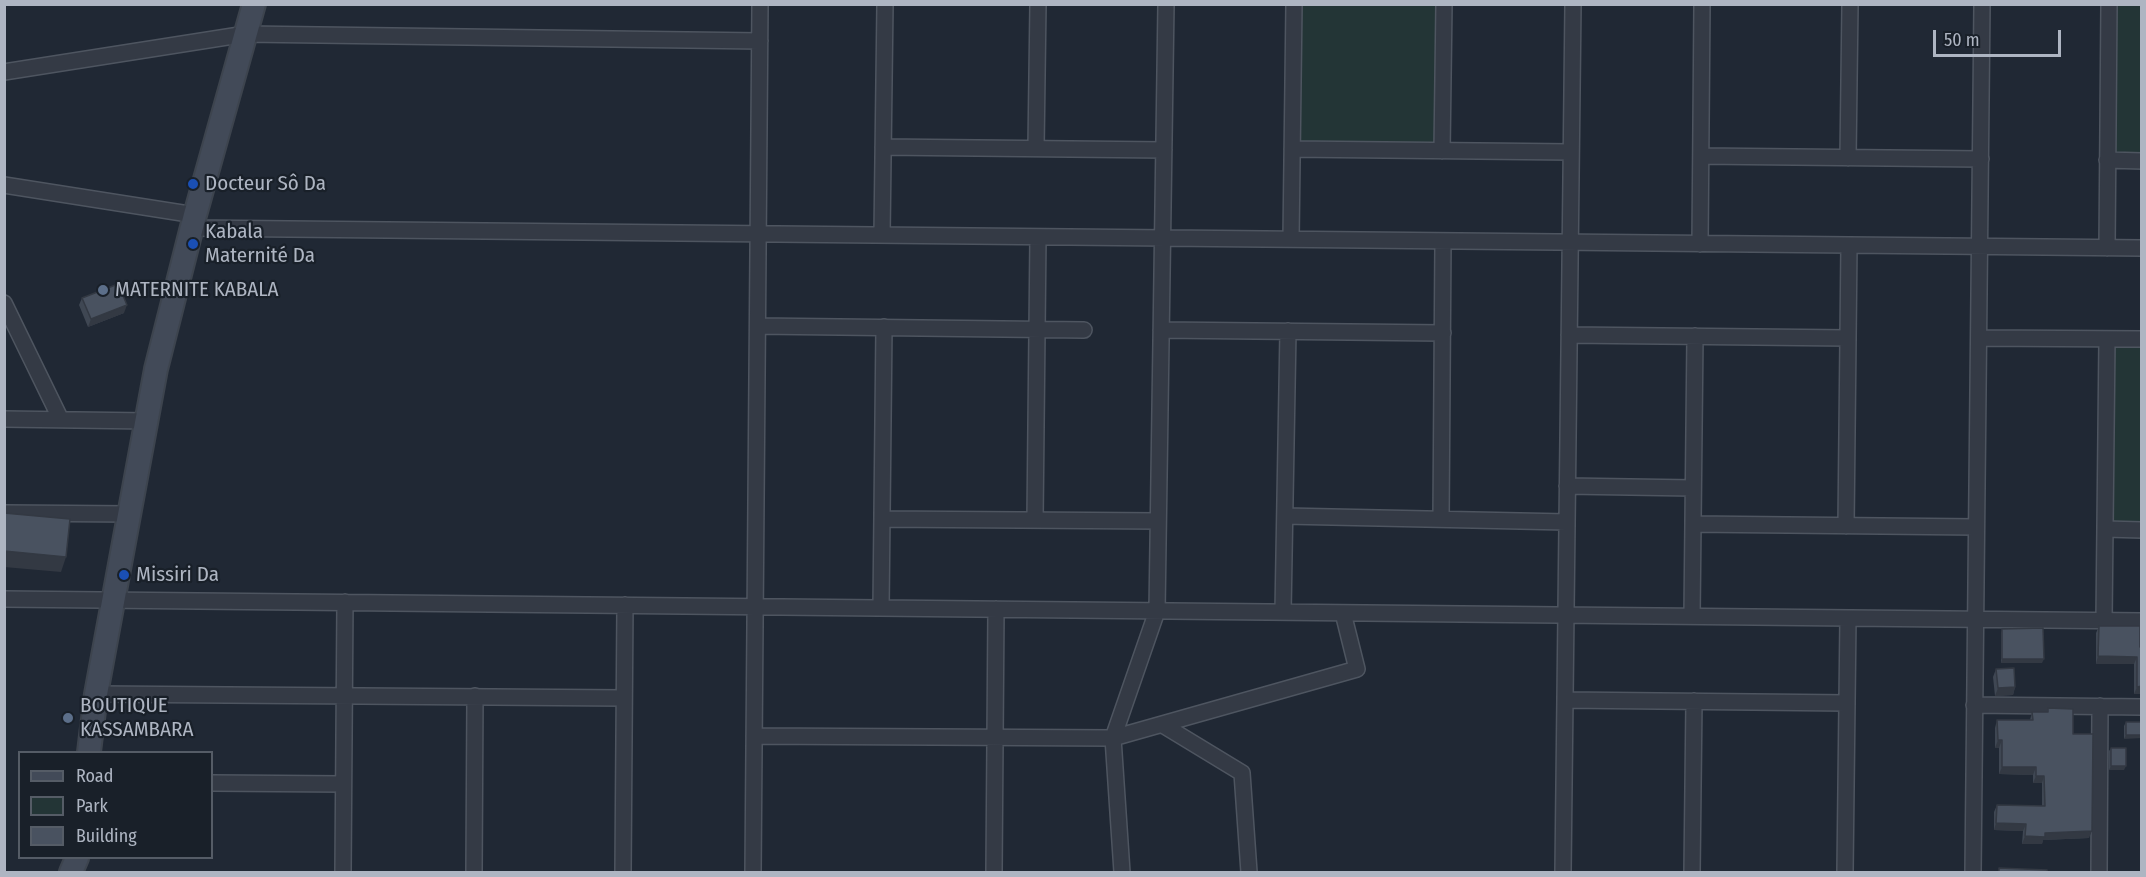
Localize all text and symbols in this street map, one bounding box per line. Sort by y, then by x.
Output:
scale bar [1936,18,2064,56]
text: 50 m [1944,29,1980,51]
place label: Docteur Sô Da [205,171,326,197]
marker: Docteur Sô Da [186,177,200,191]
place label: Kabala Maternité Da [205,219,315,269]
marker: Kabala Maternité Da [186,237,200,251]
place label: MATERNITE KABALA [115,277,279,303]
marker: MATERNITE KABALA [96,283,110,297]
place label: Missiri Da [136,562,219,588]
marker: Missiri Da [117,568,131,582]
place label: BOUTIQUE KASSAMBARA [80,693,194,743]
marker: BOUTIQUE KASSAMBARA [61,711,75,725]
legend [18,751,213,859]
text: Road [76,765,113,787]
text: Park [76,795,108,817]
text: Building [76,825,137,847]

